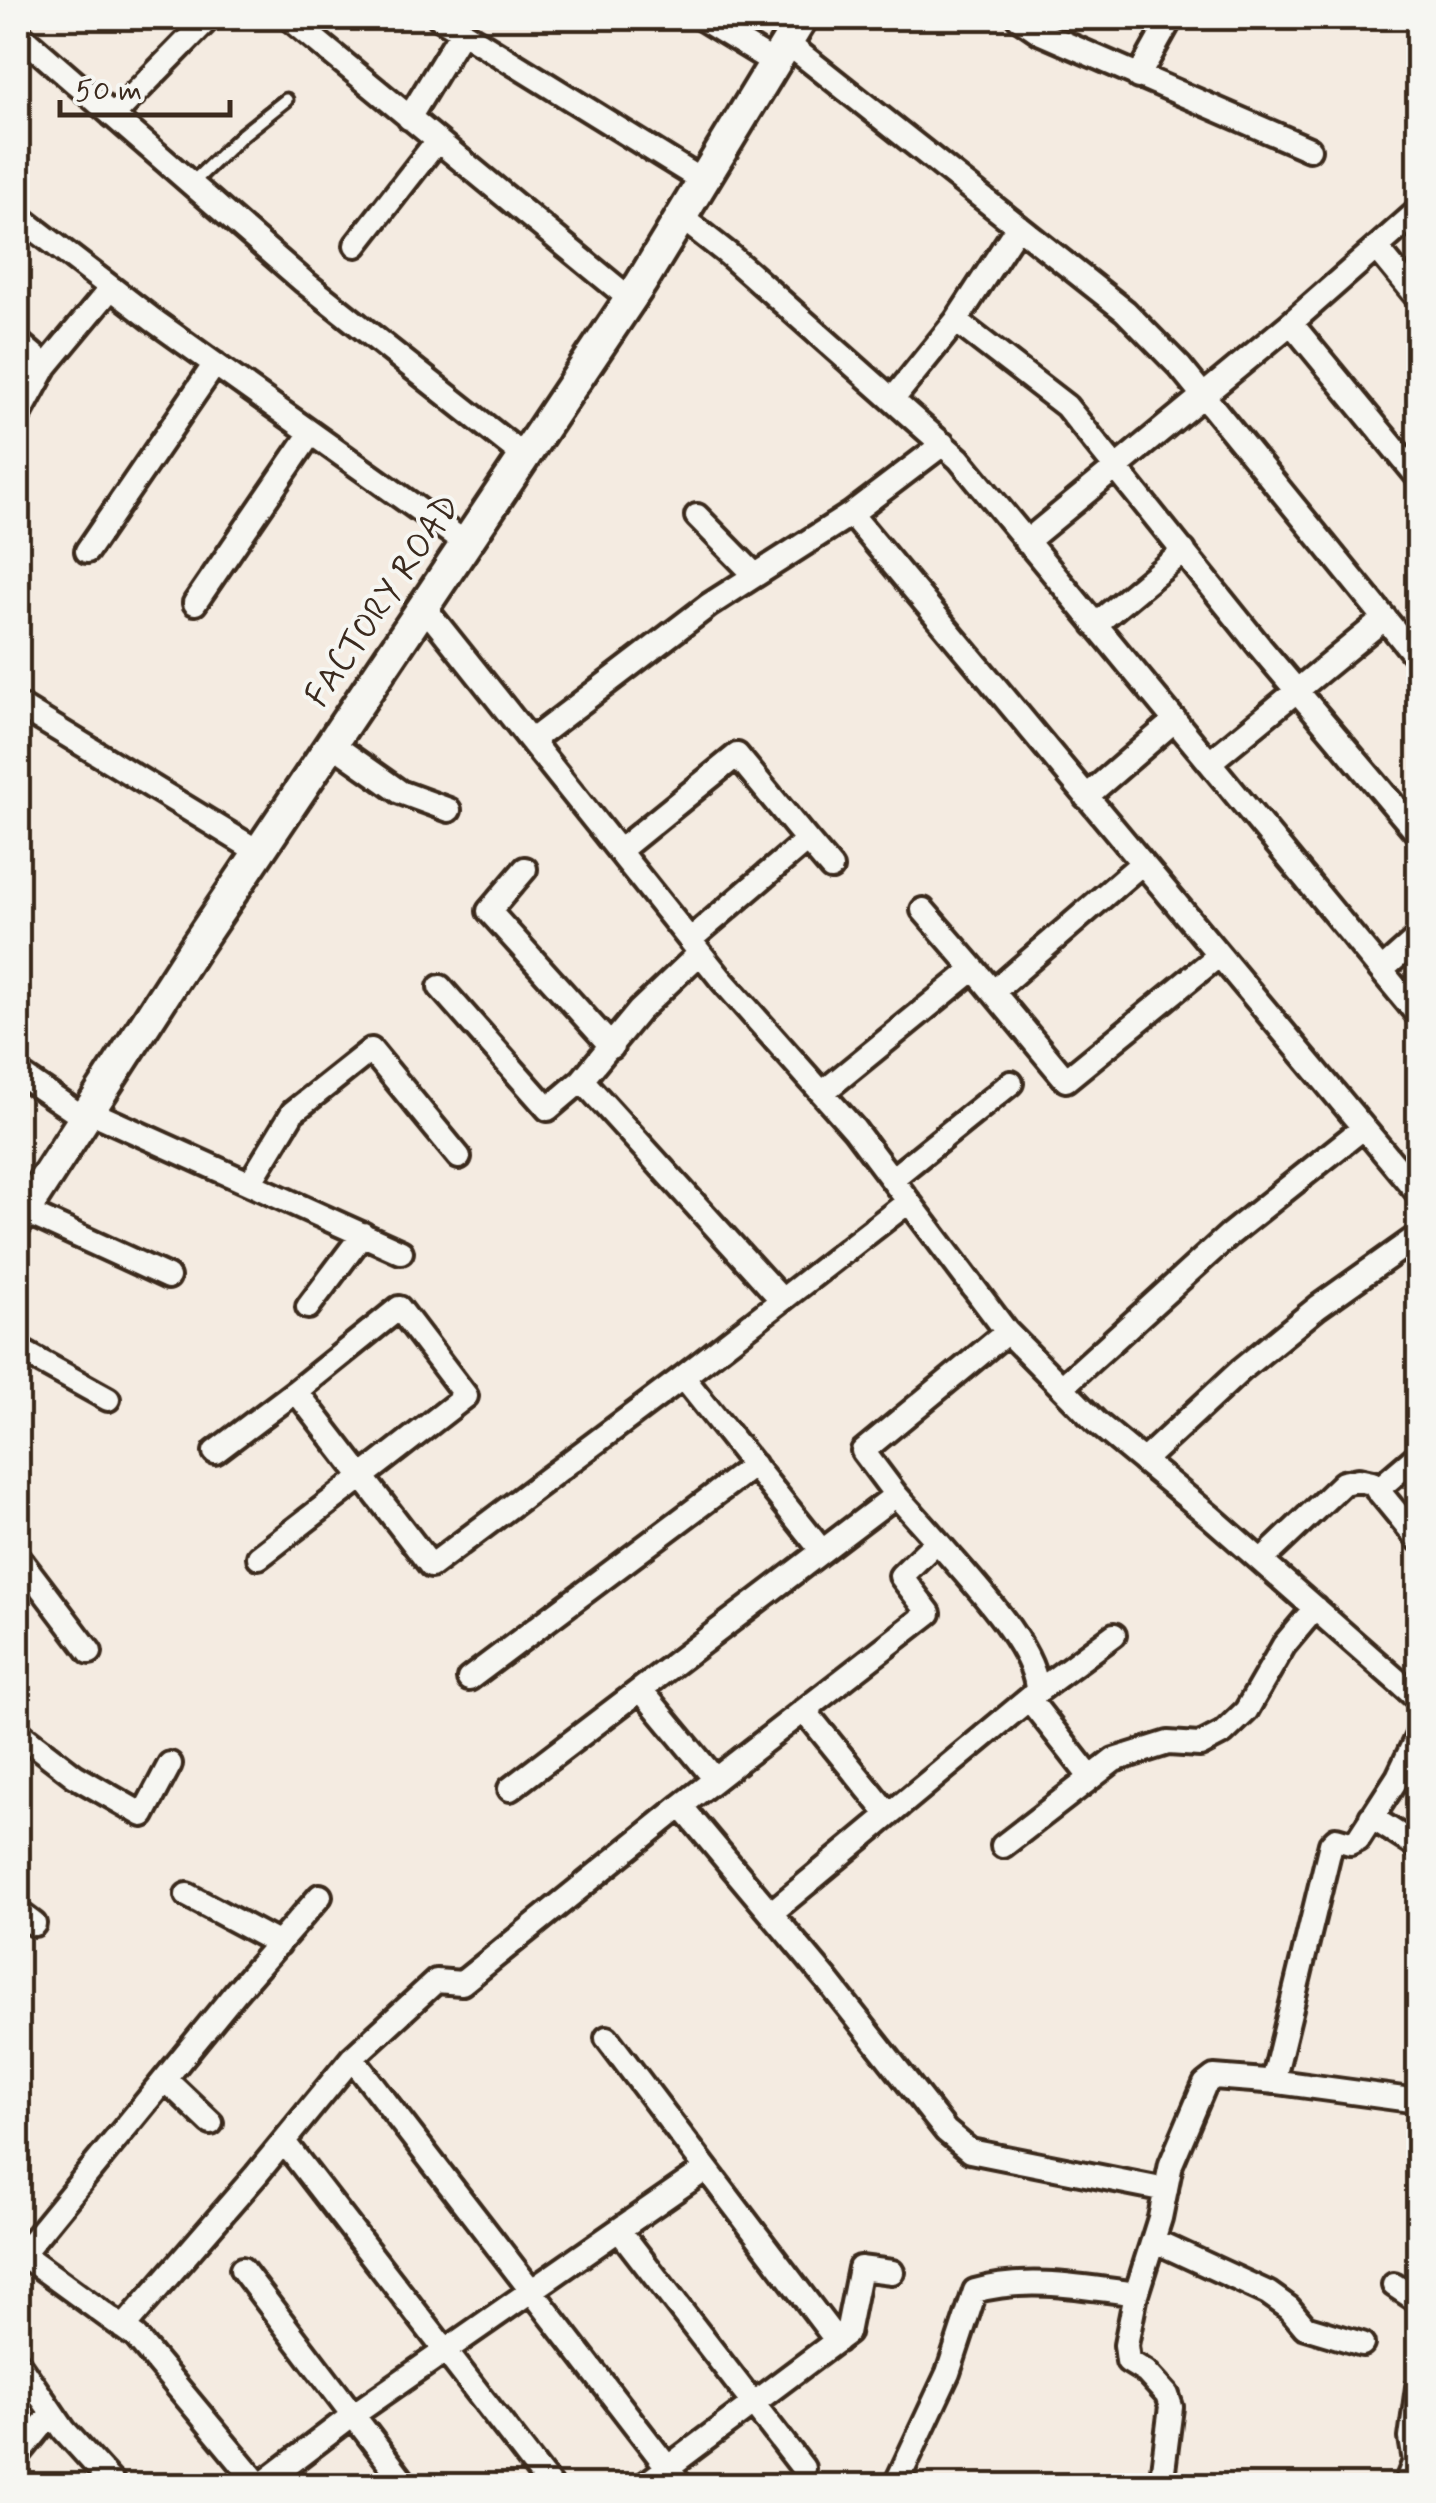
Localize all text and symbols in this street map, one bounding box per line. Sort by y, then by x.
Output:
scale bar [60,55,230,117]
text: 50 m [75,72,142,111]
street label: FACTORY ROAD [295,486,471,716]

